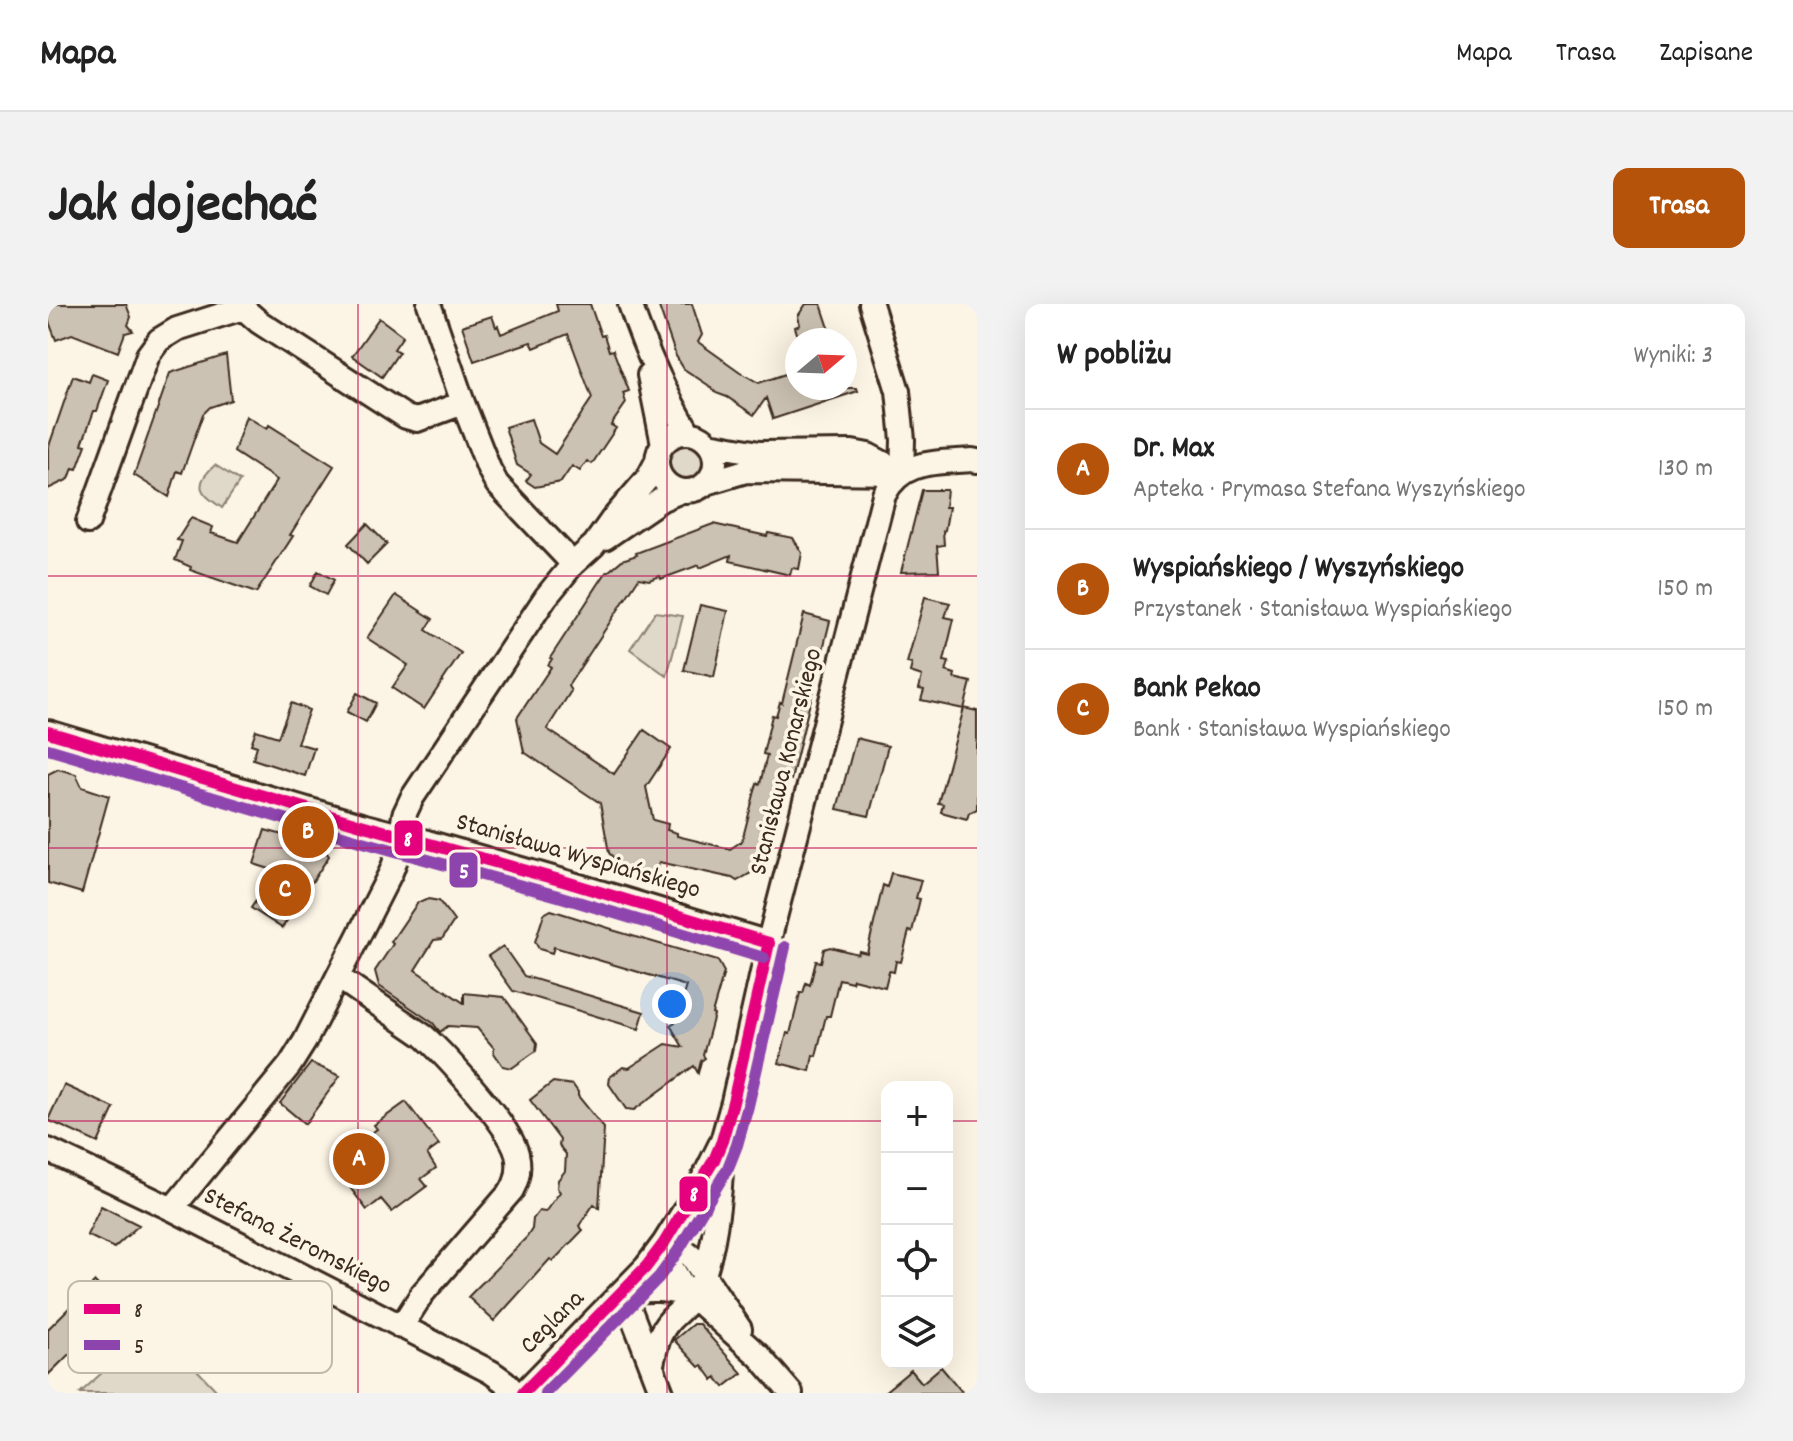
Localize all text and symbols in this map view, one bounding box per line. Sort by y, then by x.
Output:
text: Mapa [40,28,115,83]
text: Mapa [1456,35,1512,75]
text: Trasa [1556,35,1615,75]
text: Zapisane [1659,35,1753,75]
text: Jak dojechać [48,168,318,248]
button: Trasa [1613,168,1745,248]
north arrow [785,328,857,400]
text: W pobliżu [1057,332,1172,381]
text: Wyniki: 3 [1634,338,1713,375]
text: Dr. Max [1133,429,1214,472]
text: A [1076,451,1090,488]
text: 130 m [1658,451,1713,488]
text: Apteka · Prymasa Stefana Wyszyńskiego [1133,472,1526,509]
text: Wyspiańskiego / Wyszyńskiego [1133,549,1464,592]
text: B [1077,571,1089,608]
text: 150 m [1657,571,1713,608]
text: Przystanek · Stanisława Wyspiańskiego [1133,592,1512,629]
street label: Stanisława Konarskiego [741,645,833,879]
text: Bank Pekao [1133,669,1261,712]
text: C [1077,691,1089,728]
text: 150 m [1657,691,1713,728]
text: Bank · Stanisława Wyspiańskiego [1133,712,1451,749]
pin: B [282,802,334,862]
street label: Stanisława Wyspiańskiego [451,804,705,910]
line badge: 8 [393,819,424,857]
text: 8 [404,826,413,857]
line badge: 5 [448,851,479,889]
text: 5 [459,858,469,889]
pin: C [259,860,311,920]
your location [652,984,692,1024]
map controls [881,1081,953,1369]
button: + [881,1081,953,1153]
pin: A [333,1129,385,1189]
button: − [881,1153,953,1225]
line badge: 8 [678,1175,709,1213]
street label: Stefana Żeromskiego [196,1179,398,1305]
text: 8 [690,1181,699,1212]
button: locate [881,1225,953,1297]
legend [68,1281,332,1373]
street label: Ceglana [512,1282,594,1364]
text: 8 [134,1297,143,1328]
button: layers [881,1297,953,1369]
text: 5 [134,1333,144,1364]

